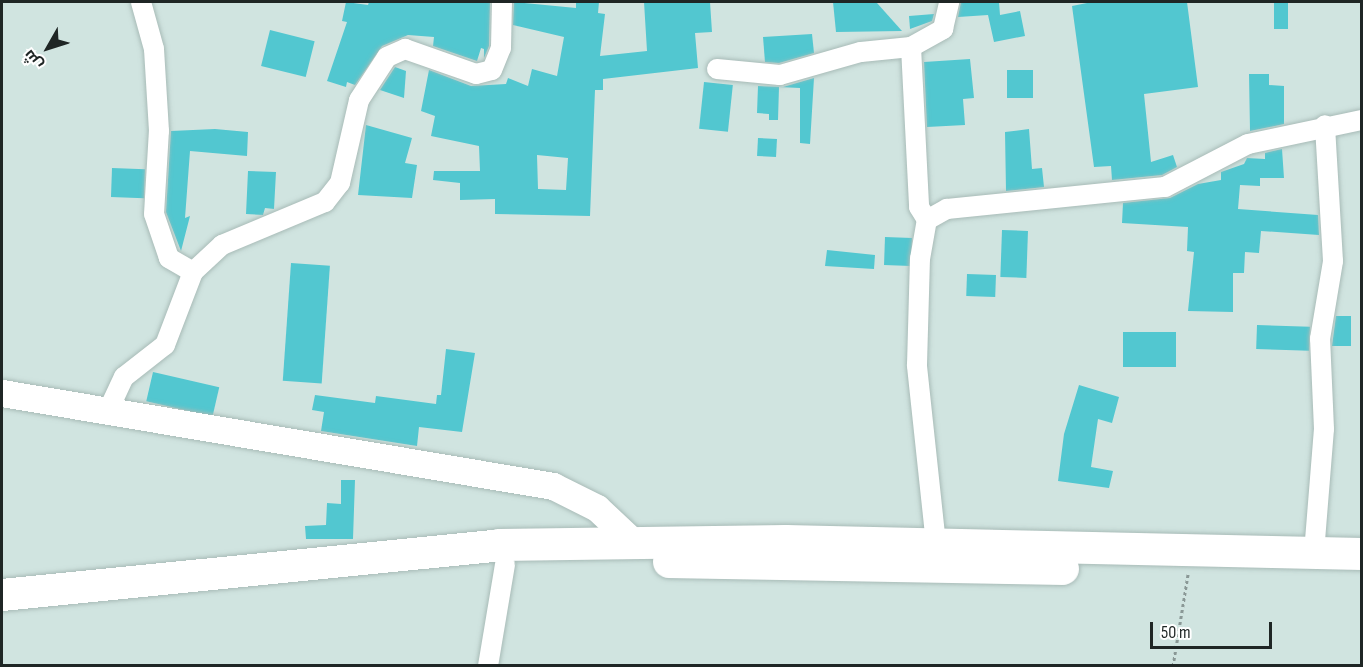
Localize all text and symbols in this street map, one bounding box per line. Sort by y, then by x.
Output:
north arrow [18,18,78,78]
text: ش [20,46,47,74]
scale bar [1153,610,1274,648]
text: 50 m [1161,622,1191,643]

